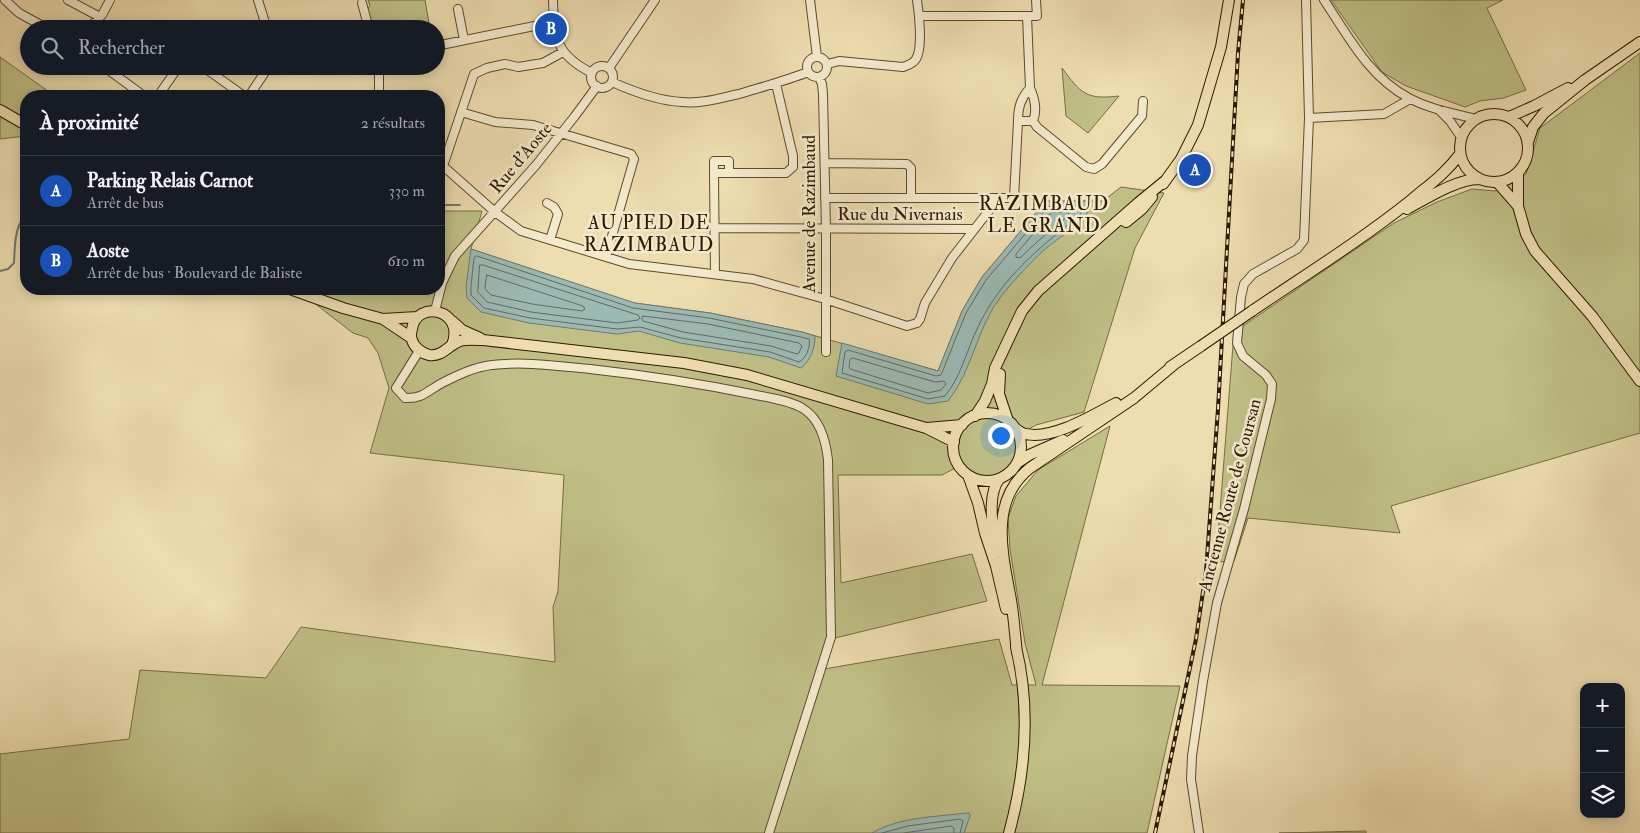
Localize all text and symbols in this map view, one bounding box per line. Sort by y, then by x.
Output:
pin: B [535,10,567,48]
search box [20,20,445,75]
icon: search [38,34,66,62]
text: Rechercher [78,36,165,60]
text: À proximité [40,109,138,136]
text: 2 résultats [361,113,425,133]
street label: Rue d'Aoste [485,117,558,198]
street label: Avenue de Razimbaud [798,135,821,294]
pin: A [1179,151,1211,189]
text: Parking Relais Carnot [87,169,253,193]
text: A [51,181,61,201]
text: 330 m [389,181,425,201]
district label: RAZIMBAUD LE GRAND [979,192,1109,238]
text: Arrêt de bus [87,193,164,213]
street label: Rue du Nivernais [837,203,963,226]
district label: AU PIED DE RAZIMBAUD [584,211,714,257]
text: Aoste [87,239,129,263]
text: B [51,251,61,271]
text: 610 m [387,251,425,271]
text: Arrêt de bus · Boulevard de Baliste [87,263,302,283]
street label: Ancienne Route de Coursan [1193,396,1267,595]
your location [988,423,1014,449]
map controls [1580,683,1625,818]
button: + [1580,683,1625,728]
button: − [1580,728,1625,773]
button: layers [1580,773,1625,818]

